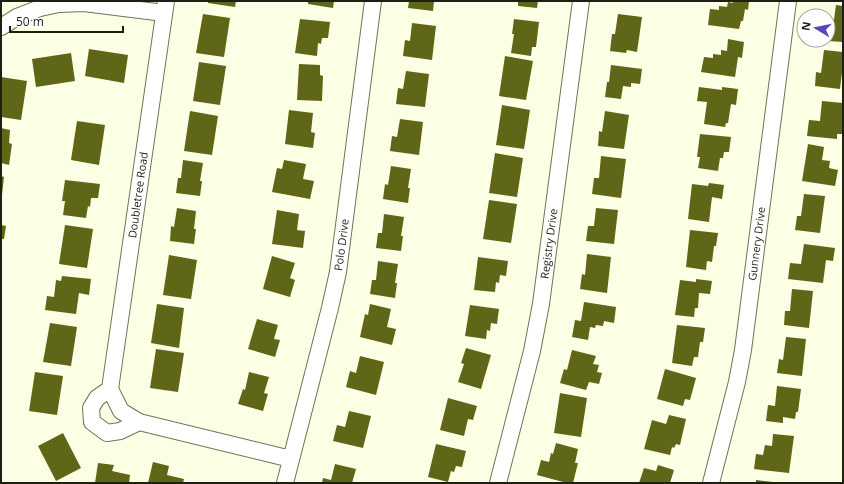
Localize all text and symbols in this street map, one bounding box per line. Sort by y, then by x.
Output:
scale bar [10,8,123,34]
north arrow [796,8,836,48]
text: 50 m [16,13,44,30]
text: N [797,20,814,32]
street label: Doubletree Road [124,151,151,239]
street label: Gunnery Drive [744,206,768,281]
street label: Registry Drive [536,208,561,280]
street label: Polo Drive [330,218,352,272]

